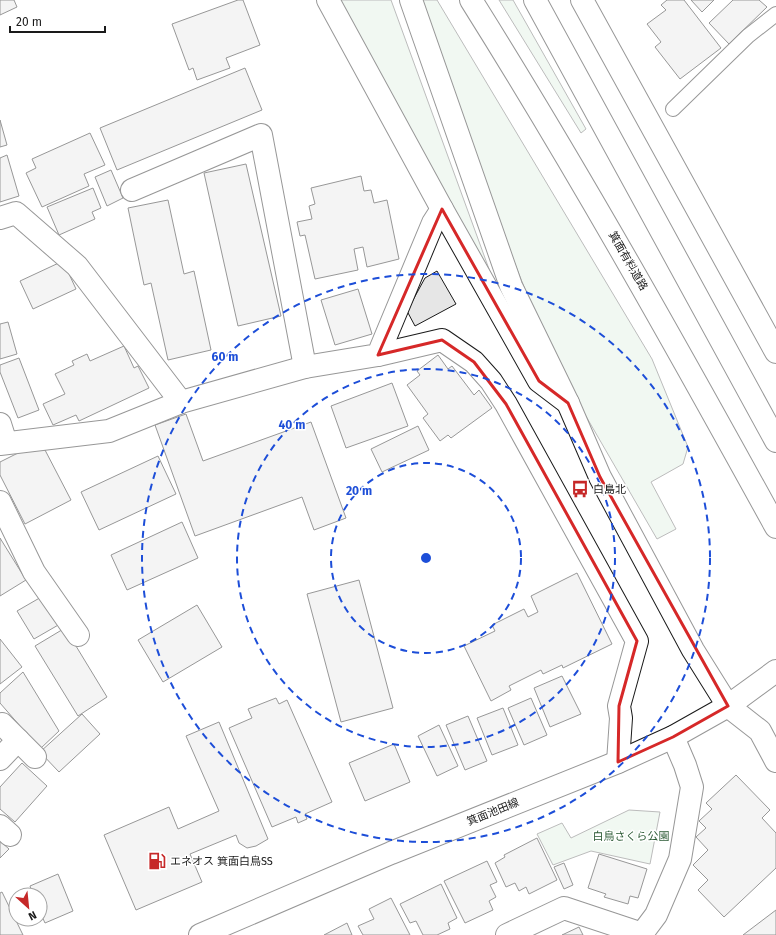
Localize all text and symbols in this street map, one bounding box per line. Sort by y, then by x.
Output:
scale bar [10,8,105,34]
text: 20 m [16,15,42,29]
street label: 箕面有料道路 [606,229,650,293]
text: 60 m [212,350,238,364]
text: 40 m [279,418,305,432]
bus stop icon: 白島北 [570,479,590,499]
place label: 白島北 [593,483,626,496]
text: 20 m [346,484,372,498]
centre of rings [419,551,433,565]
street label: 箕面池田線 [465,796,521,828]
park label: 白鳥さくら公園 [593,830,670,843]
fuel station icon: エネオス 箕面白鳥SS [147,851,167,871]
place label: エネオス 箕面白鳥SS [170,855,273,868]
north arrow [8,887,48,927]
text: N [26,908,39,923]

